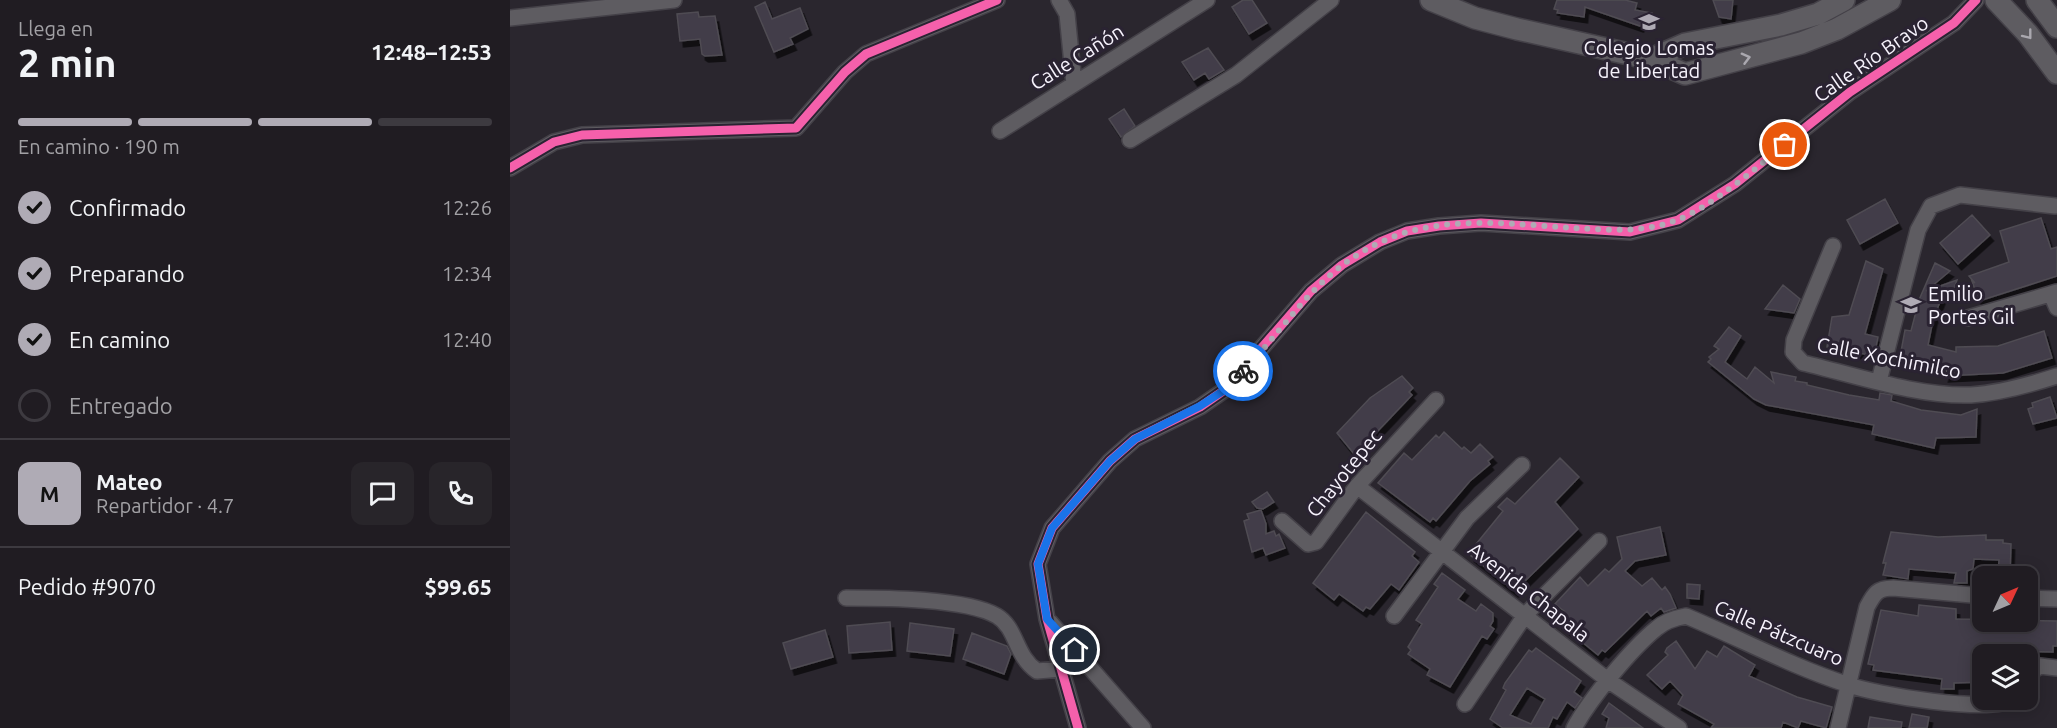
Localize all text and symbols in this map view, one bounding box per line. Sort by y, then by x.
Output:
school or university icon: Colegio Lomas de Libertad [1637,10,1661,34]
street label: Calle Río Bravo [1809,11,1932,107]
text: Llega en [18,17,93,40]
street label: Calle Cañón [1026,19,1128,94]
one-way arrow [2021,28,2032,39]
place label: Colegio Lomas de Libertad [1584,36,1714,82]
text: 12:48–12:53 [371,39,492,64]
text: 2 min [18,41,117,84]
one-way arrow [1741,53,1751,66]
pin [1759,119,1810,170]
icon: bag [1768,128,1801,161]
text: En camino · 190 m [18,135,180,158]
icon: check [18,191,51,224]
text: Confirmado [69,195,186,220]
text: 12:26 [442,196,492,219]
icon: check [18,257,51,290]
text: Preparando [69,261,185,286]
text: 12:34 [442,262,492,285]
place label: Emilio Portes Gil [1928,282,2015,328]
school or university icon: Emilio Portes Gil [1899,293,1923,317]
icon: check [18,323,51,356]
text: En camino [69,327,170,352]
text: 12:40 [442,328,492,351]
street label: Calle Xochimilco [1815,332,1963,383]
courier [1213,341,1273,401]
icon: bike [1227,355,1260,388]
text: Entregado [69,393,173,418]
street label: Chayotepec [1301,424,1386,521]
button: chat [351,462,414,525]
button: phone [429,462,492,525]
text: Mateo [96,469,163,494]
text: M [40,481,59,506]
text: Repartidor · 4.7 [96,494,234,517]
street label: Avenida Chapala [1464,537,1595,646]
north arrow [1972,566,2038,632]
map controls [1972,566,2038,710]
text: Pedido #9070 [18,574,156,599]
text: $99.65 [425,574,492,599]
street label: Calle Pátzcuaro [1711,595,1847,670]
pin [1049,624,1100,675]
icon: home [1058,633,1091,666]
button: layers [1972,644,2038,710]

